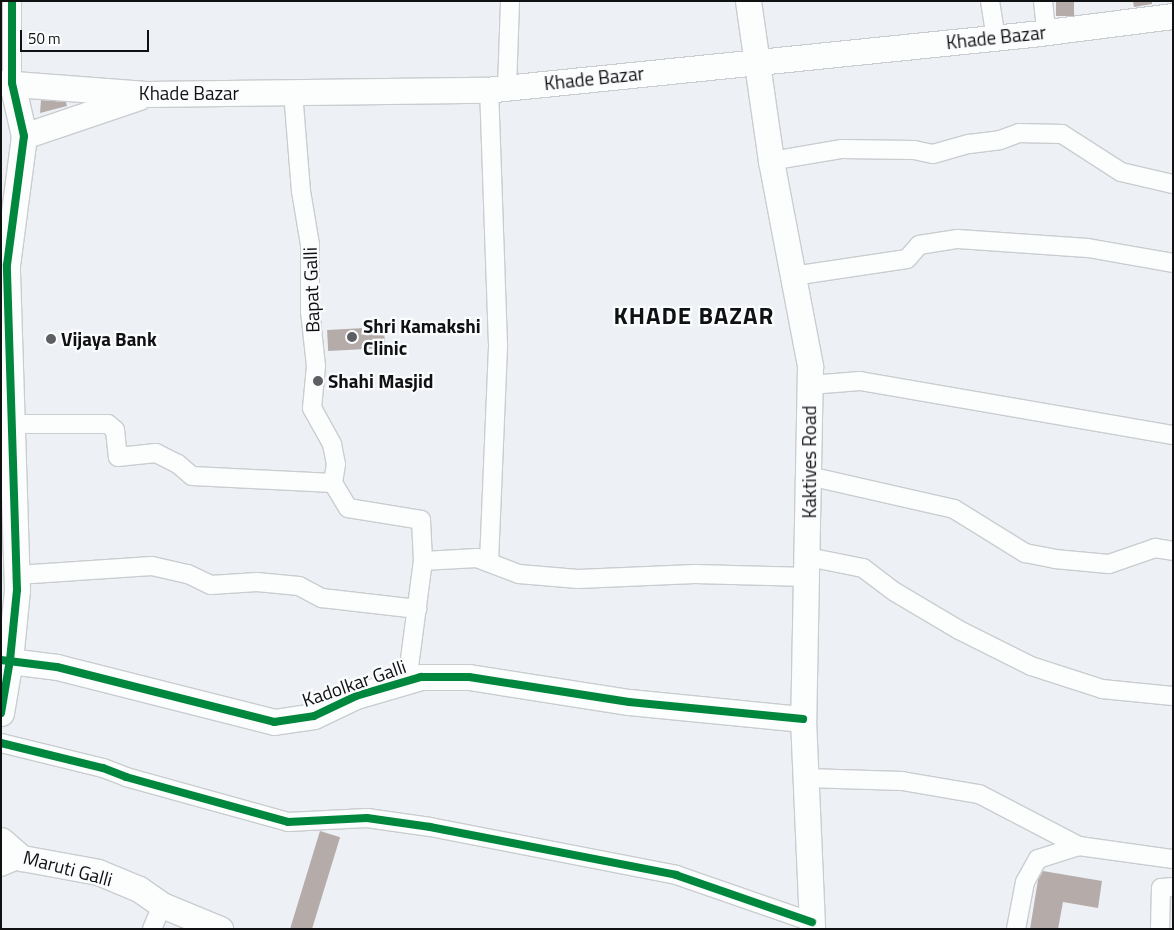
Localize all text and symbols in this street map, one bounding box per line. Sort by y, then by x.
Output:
scale bar [22,20,151,52]
street label: Khade Bazar [945,20,1047,54]
text: 50 m [28,27,61,50]
street label: Khade Bazar [543,61,645,95]
street label: Khade Bazar [139,82,239,104]
street label: Bapat Galli [298,247,324,333]
district label: KHADE BAZAR [612,302,776,330]
place label: Shri Kamakshi Clinic [363,315,481,359]
place label: Vijaya Bank [61,328,157,350]
marker: Shri Kamakshi Clinic [345,330,359,344]
marker: Vijaya Bank [45,333,57,345]
place label: Shahi Masjid [328,370,433,392]
marker: Shahi Masjid [312,375,324,387]
street label: Kaktives Road [798,406,820,518]
street label: Kadolkar Galli [299,655,409,711]
street label: Maruti Galli [21,845,115,891]

